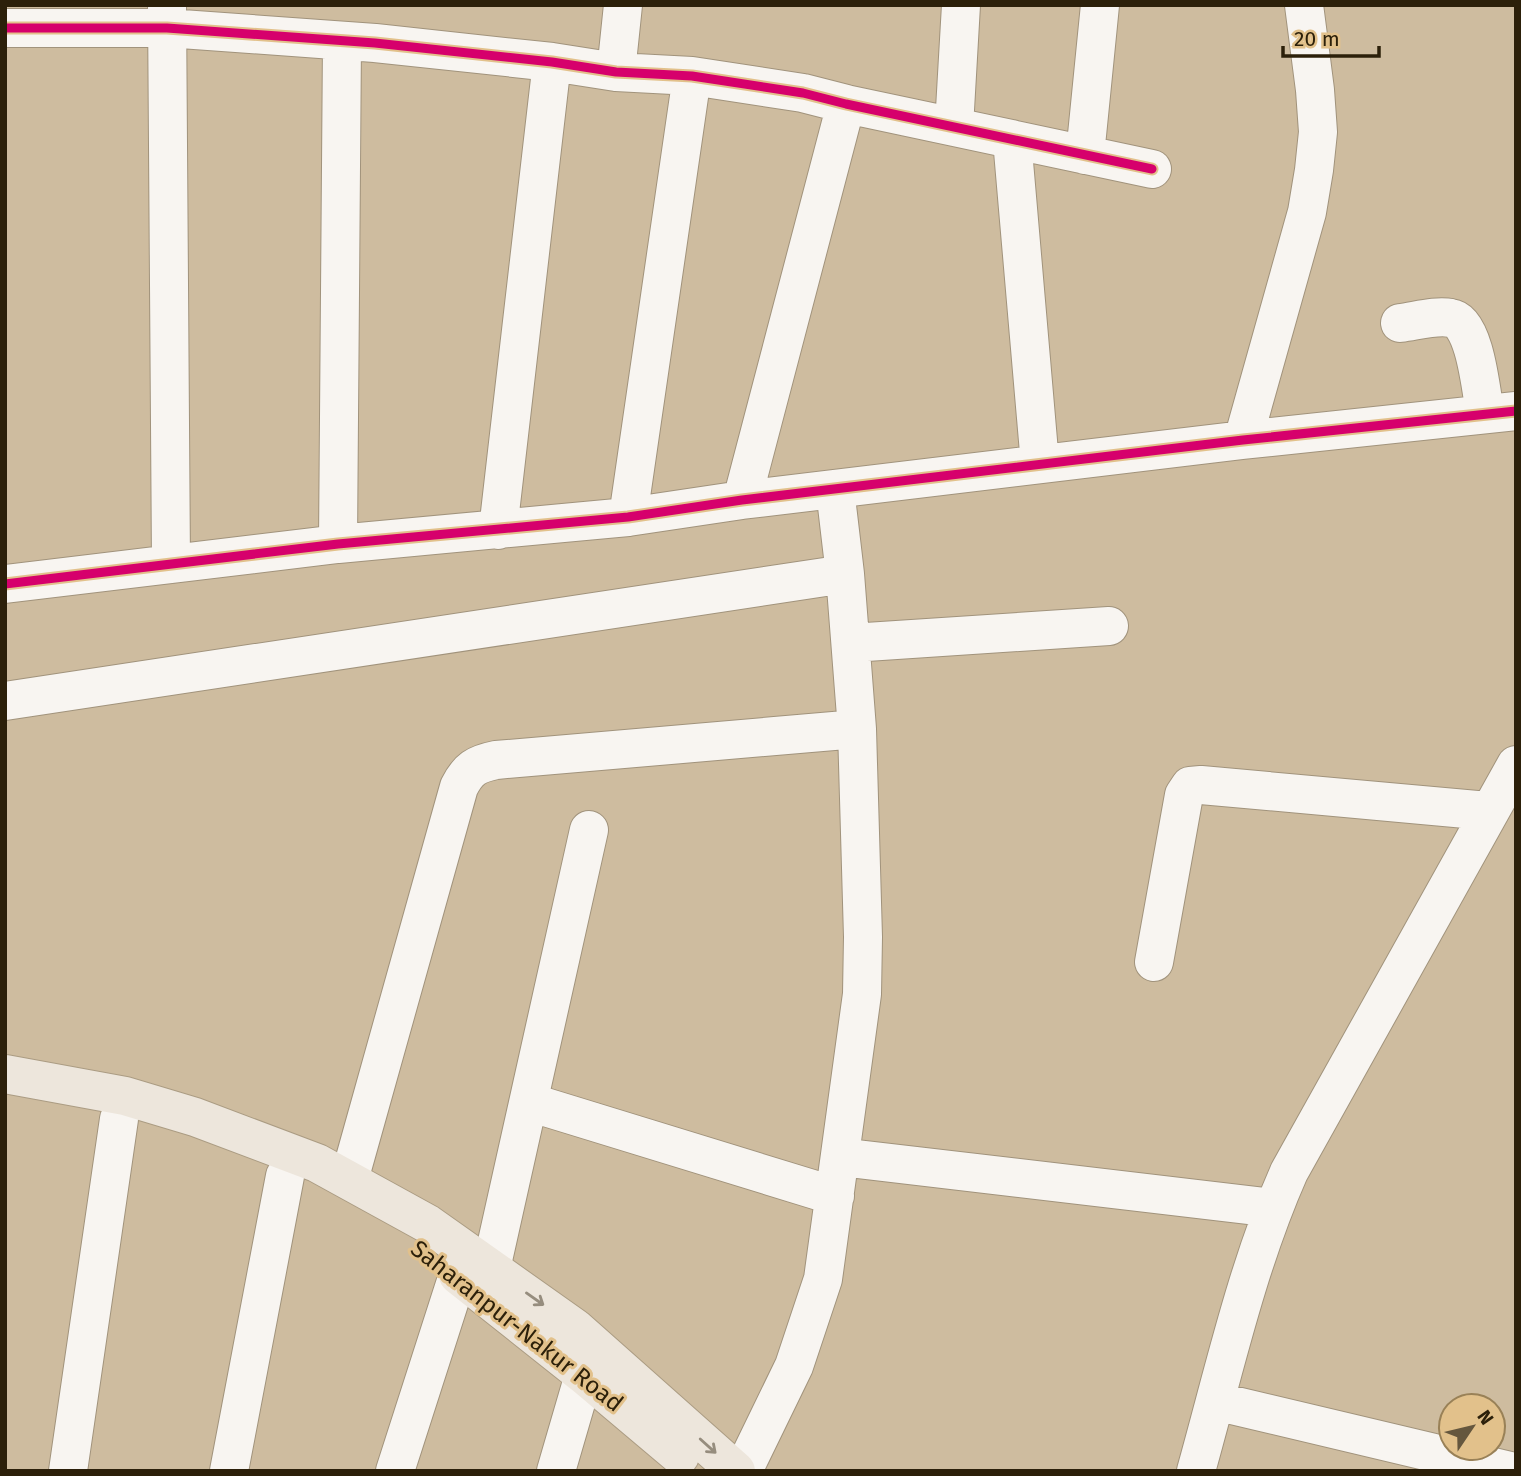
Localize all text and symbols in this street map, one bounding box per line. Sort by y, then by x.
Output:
scale bar [1283,14,1379,58]
text: 20 m [1294,26,1340,52]
street label: Saharanpur-Nakur Road [405,1234,629,1418]
one-way arrow [525,1292,544,1307]
north arrow [1437,1392,1507,1462]
text: N [1472,1406,1499,1429]
one-way arrow [699,1438,717,1454]

